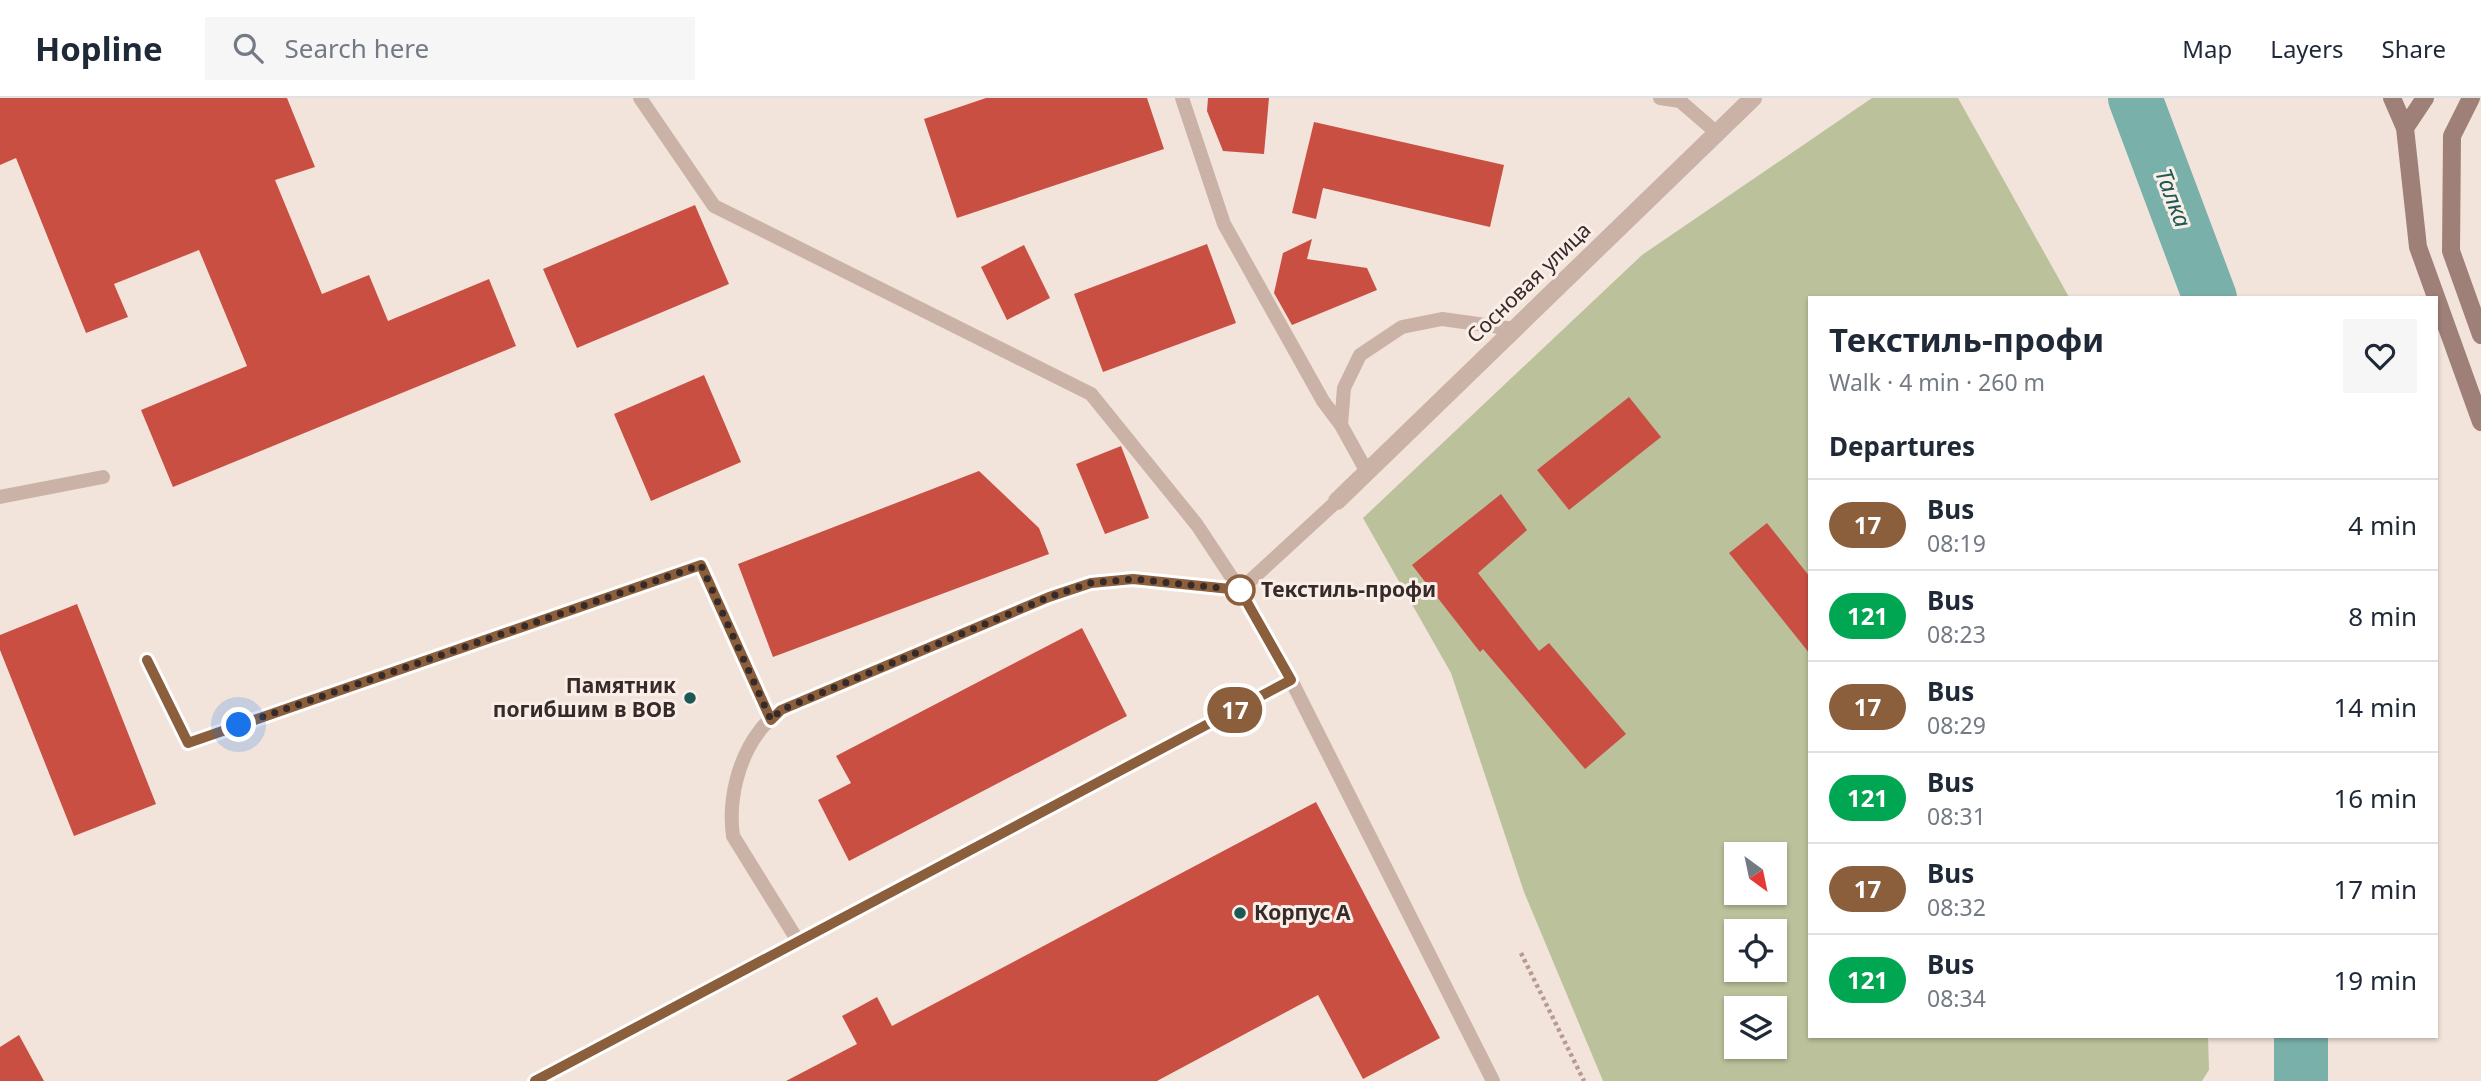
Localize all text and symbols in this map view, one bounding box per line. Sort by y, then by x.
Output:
search box [205,17,695,80]
text: Hopline [35,26,163,71]
icon: search [229,29,267,67]
text: Search here [285,30,429,66]
text: Map [2182,32,2232,65]
text: Layers [2270,32,2344,65]
text: Share [2382,32,2446,65]
water label: Талка [2148,164,2200,232]
street label: Сосновая улица [1460,216,1596,349]
text: Текстиль-профи [1829,317,2104,362]
button: heart [2343,319,2417,393]
text: Walk · 4 min · 260 m [1829,366,2045,398]
text: Departures [1829,428,1975,464]
text: Bus [1927,491,1974,527]
text: 4 min [2348,507,2417,543]
text: 17 [1854,508,1881,541]
text: 08:19 [1927,527,1986,559]
marker: Текстиль-профи [1225,575,1255,605]
place label: Текстиль-профи [1261,575,1436,603]
text: Bus [1927,582,1974,618]
text: 8 min [2348,598,2417,634]
text: 121 [1847,599,1888,632]
text: 08:23 [1927,618,1986,650]
place label: Памятник погибшим в ВОВ [493,671,676,723]
text: Bus [1927,673,1974,709]
line badge: 17 [1204,687,1266,733]
text: 14 min [2333,689,2417,725]
marker: Памятник погибшим в ВОВ [682,690,698,706]
text: 17 [1854,690,1881,723]
text: 17 [1221,693,1249,726]
your location [221,707,256,742]
text: 08:29 [1927,709,1986,741]
text: Bus [1927,764,1974,800]
text: 16 min [2333,780,2417,816]
text: 121 [1847,781,1888,814]
text: 08:31 [1927,800,1986,832]
north arrow [1724,842,1787,905]
map controls [1724,842,1787,1059]
text: Bus [1927,855,1974,891]
text: 17 min [2333,871,2417,907]
text: 17 [1854,872,1881,905]
text: 08:32 [1927,891,1986,923]
place label: Корпус А [1254,898,1351,926]
marker: Корпус А [1232,905,1248,921]
button: locate [1724,919,1787,982]
text: Bus [1927,946,1974,982]
text: 19 min [2333,962,2417,998]
text: 121 [1847,963,1888,996]
text: 08:34 [1927,982,1986,1014]
button: layers [1724,996,1787,1059]

